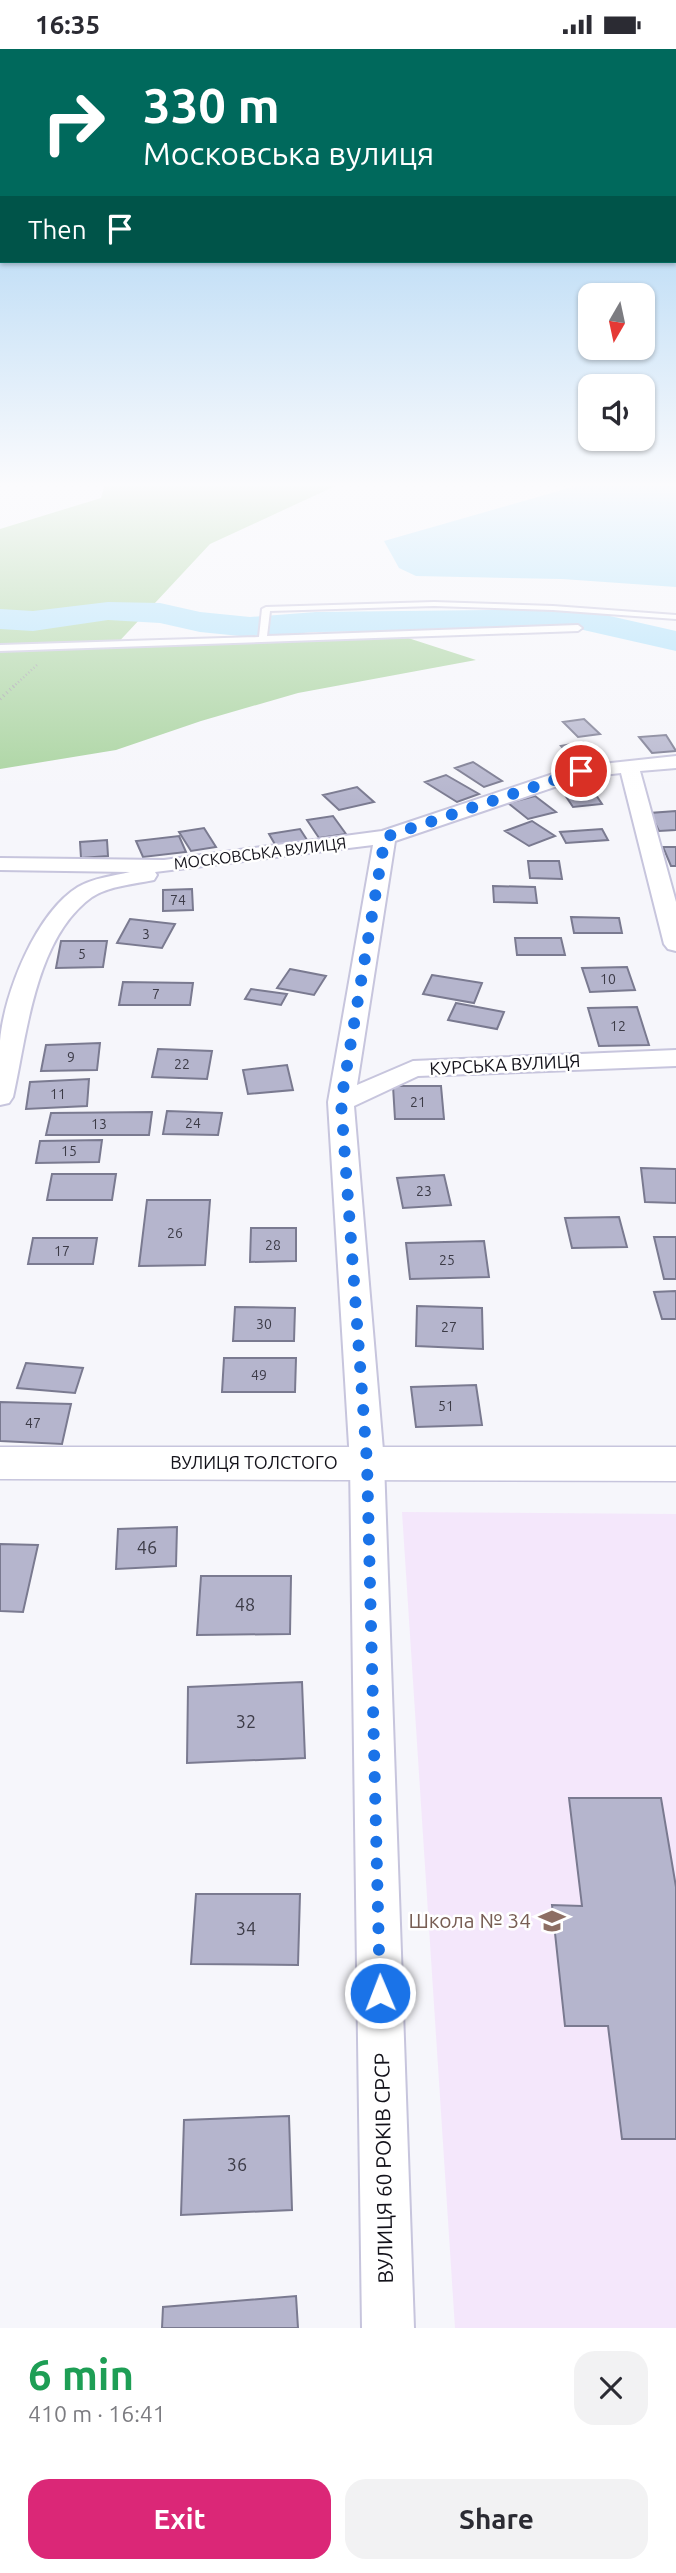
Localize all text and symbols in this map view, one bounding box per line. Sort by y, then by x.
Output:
text: 16:35 [35,10,100,39]
icon: right [28,77,119,168]
text: 330 m [143,77,280,132]
text: Московська вулиця [143,135,434,171]
icon: arrive [101,210,139,248]
text: Then [28,215,87,244]
north arrow [578,283,654,361]
map controls [578,283,655,451]
button: sound [578,374,655,451]
pin [551,741,611,801]
icon: arrive [562,752,600,790]
street label: МОСКОВСЬКА ВУЛИЦЯ [173,833,347,873]
house number: 74 [170,892,186,908]
house number: 3 [142,926,150,942]
house number: 5 [78,946,86,962]
house number: 10 [600,971,616,987]
house number: 7 [152,986,160,1002]
house number: 12 [610,1018,626,1034]
house number: 9 [67,1049,75,1065]
street label: КУРСЬКА ВУЛИЦЯ [429,1050,581,1078]
house number: 22 [174,1056,190,1072]
house number: 11 [50,1086,66,1102]
house number: 21 [410,1094,426,1110]
house number: 24 [185,1115,201,1131]
house number: 13 [91,1116,107,1132]
house number: 15 [61,1143,77,1159]
house number: 23 [416,1183,432,1199]
house number: 26 [167,1225,183,1241]
house number: 28 [265,1237,281,1253]
house number: 17 [54,1243,70,1259]
house number: 25 [439,1252,455,1268]
house number: 30 [256,1316,272,1332]
house number: 27 [441,1319,457,1335]
house number: 49 [251,1367,267,1383]
house number: 51 [438,1398,454,1414]
house number: 47 [25,1415,41,1431]
street label: ВУЛИЦЯ ТОЛСТОГО [170,1452,338,1472]
house number: 46 [137,1537,157,1557]
house number: 48 [235,1594,255,1614]
house number: 32 [236,1711,256,1731]
school or university icon: Школа № 34 [537,1906,567,1936]
place label: Школа № 34 [408,1908,531,1932]
house number: 34 [236,1918,256,1938]
position arrow [343,1956,417,2030]
street label: ВУЛИЦЯ 60 РОКІВ СРСР [369,2053,397,2284]
house number: 36 [227,2154,247,2174]
text: 6 min [28,2351,134,2398]
button: close [574,2351,648,2425]
text: 410 m · 16:41 [28,2401,166,2426]
button: Exit [28,2479,331,2559]
button: Share [345,2479,648,2559]

